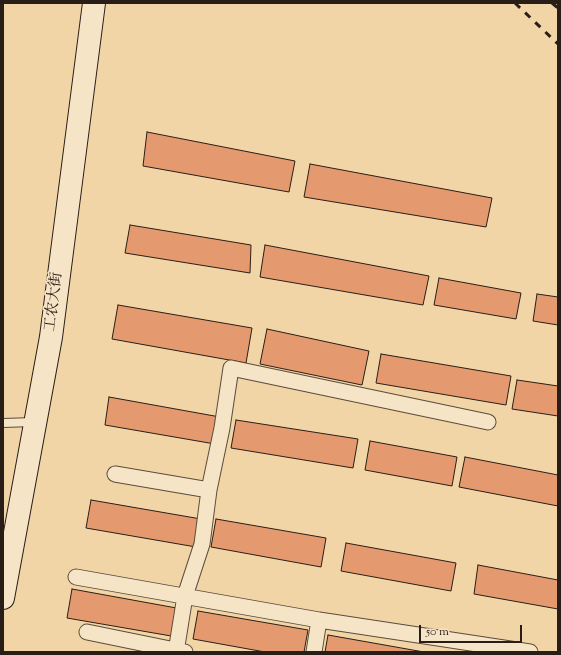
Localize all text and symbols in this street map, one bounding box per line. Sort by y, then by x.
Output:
street label: 工农大街 [42,271,68,333]
scale bar [421,617,524,643]
text: 50 m [426,623,449,641]

